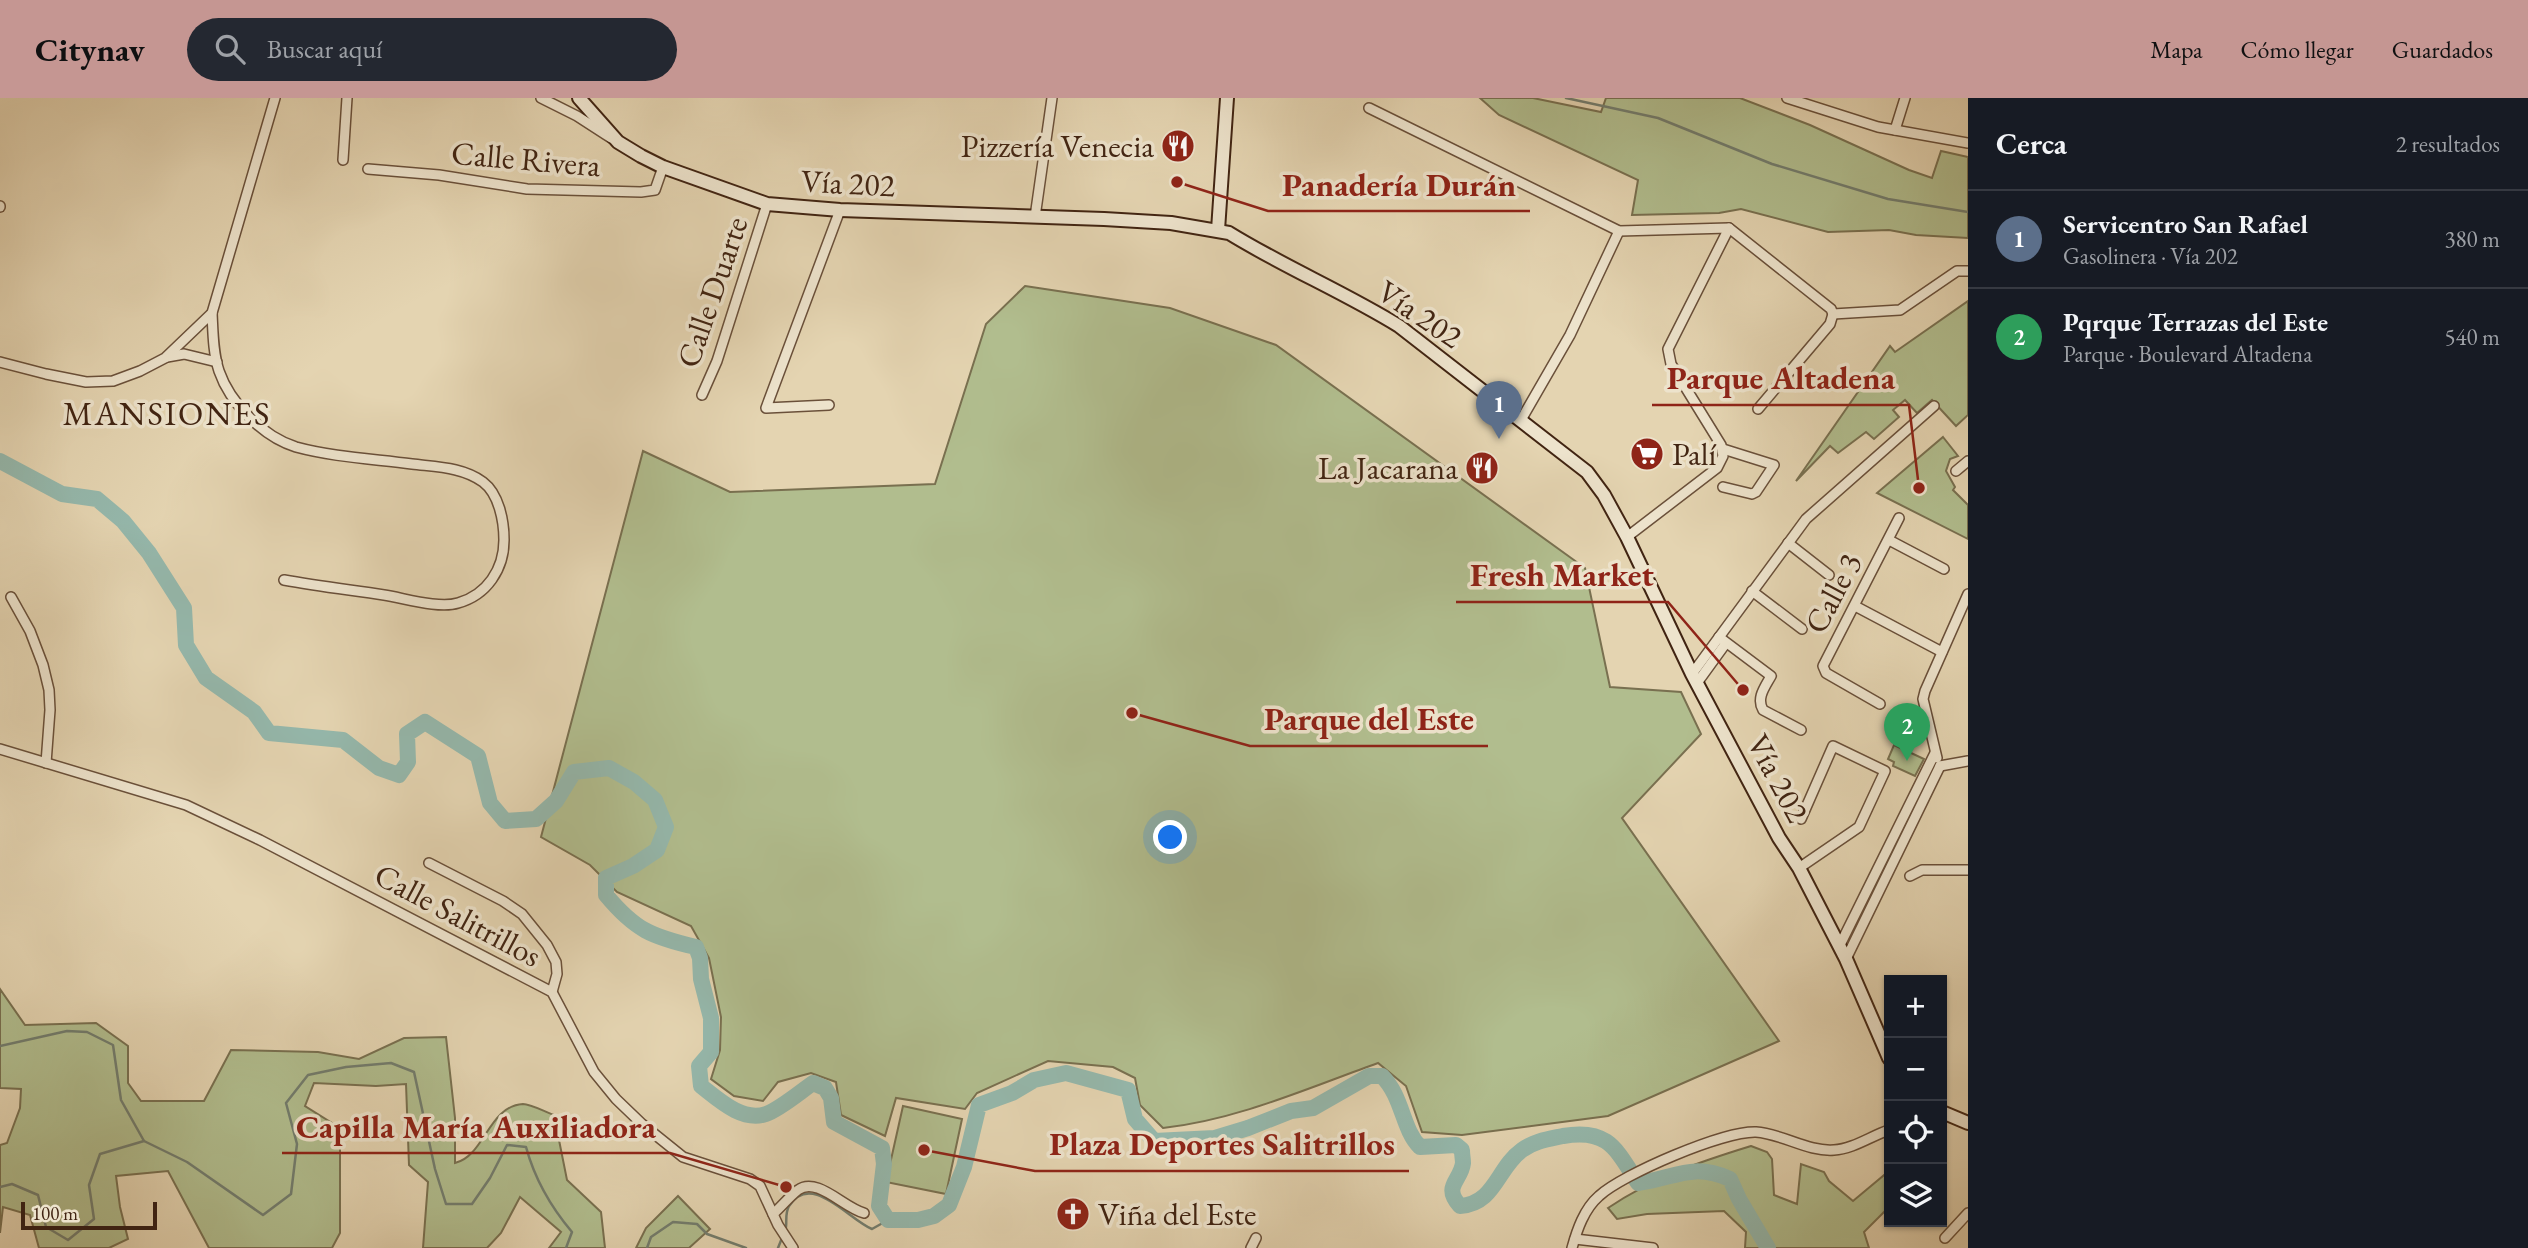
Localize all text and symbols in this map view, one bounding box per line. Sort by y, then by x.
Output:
search box [187,18,677,81]
text: Citynav [35,28,145,71]
icon: search [211,30,249,68]
text: Buscar aquí [267,32,383,66]
text: Mapa [2150,34,2203,65]
text: Cómo llegar [2241,34,2354,65]
text: Guardados [2392,34,2493,65]
text: Cerca [1996,124,2067,163]
place label: Pizzería Venecia [961,125,1154,167]
restaurant icon: Pizzería Venecia [1159,127,1197,165]
text: 2 resultados [2396,129,2500,159]
street label: Calle Rivera [450,132,603,186]
callout: Panadería Durán [1268,157,1530,211]
street label: Vía 202 [800,160,897,206]
text: Panadería Durán [1282,163,1516,206]
text: Servicentro San Rafael [2063,207,2308,241]
street label: Calle Duarte [667,211,757,373]
text: 1 [2013,224,2025,254]
text: 380 m [2444,224,2500,254]
text: Gasolinera · Vía 202 [2063,241,2238,271]
street label: Vía 202 [1369,270,1471,358]
text: Pqrque Terrazas del Este [2063,305,2328,339]
text: 2 [2013,322,2025,352]
text: 540 m [2444,322,2500,352]
text: Parque · Boulevard Altadena [2063,339,2312,369]
callout: Parque Altadena [1652,351,1909,405]
text: Parque Altadena [1667,356,1896,399]
pin: 1 [1476,381,1522,439]
district label: MANSIONES [63,392,271,435]
place label: Palí [1672,433,1717,475]
supermarket icon: Palí [1628,435,1666,473]
place label: La Jacarana [1318,447,1458,489]
restaurant icon: La Jacarana [1463,449,1501,487]
street label: Calle 3 [1794,546,1872,640]
callout: Fresh Market [1456,548,1668,602]
text: Fresh Market [1470,553,1655,596]
callout: Parque del Este [1250,692,1488,746]
text: Parque del Este [1264,697,1474,740]
pin: 2 [1884,703,1930,761]
street label: Vía 202 [1737,727,1819,830]
your location [1153,820,1187,854]
street label: Calle Salitrillos [367,853,549,977]
map controls [1884,975,1947,1227]
button: + [1884,975,1947,1038]
button: − [1884,1038,1947,1101]
callout: Capilla María Auxiliadora [282,1099,670,1153]
button: locate [1884,1101,1947,1164]
text: Capilla María Auxiliadora [296,1105,657,1148]
callout: Plaza Deportes Salitrillos [1035,1117,1409,1171]
text: Plaza Deportes Salitrillos [1049,1122,1395,1165]
button: layers [1884,1164,1947,1227]
place label: Viña del Este [1098,1193,1256,1235]
church icon: Viña del Este [1054,1195,1092,1233]
scale bar [21,1199,158,1231]
text: 100 m [32,1201,78,1226]

